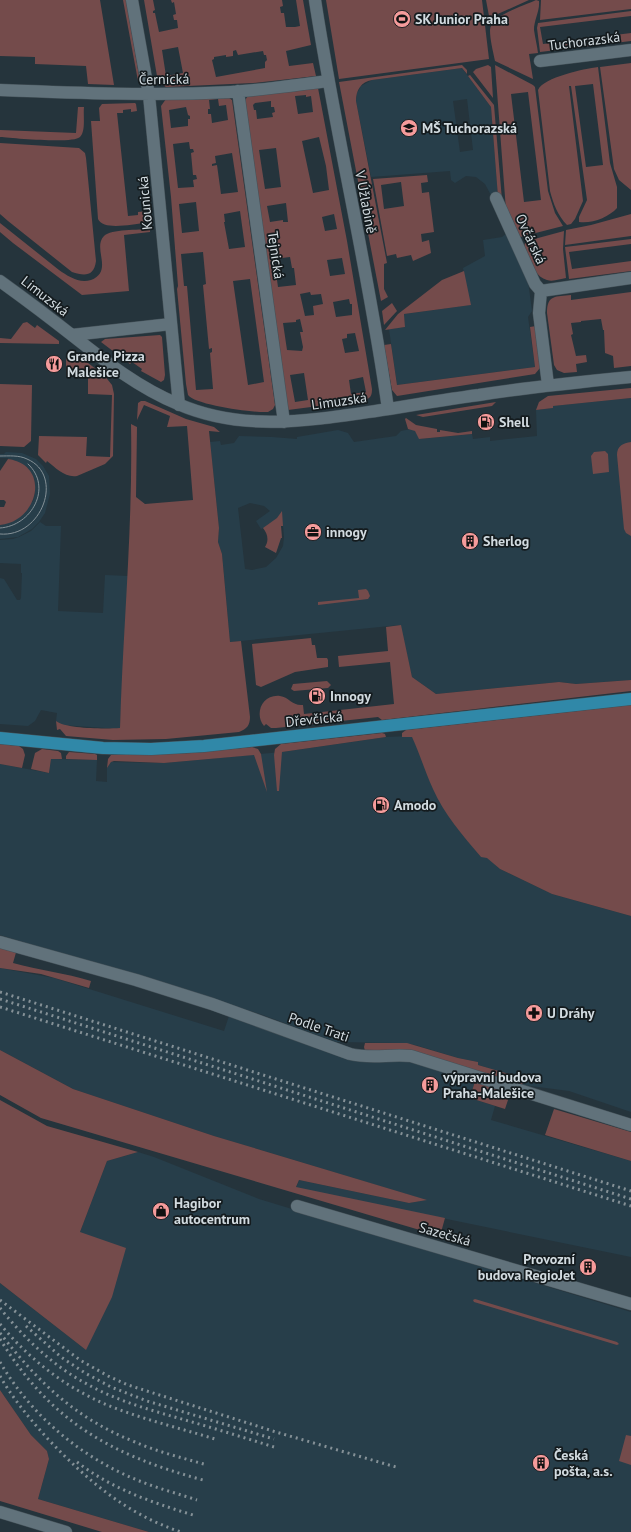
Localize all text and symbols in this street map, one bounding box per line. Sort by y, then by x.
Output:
sports icon: SK Junior Praha [392,9,412,29]
place label: SK Junior Praha [415,10,508,28]
street label: Tuchorazská [547,28,621,54]
street label: Černická [138,70,190,88]
school or university icon: MŠ Tuchorazská [399,118,419,138]
place label: MŠ Tuchorazská [422,119,517,137]
street label: V Úžlabině [351,168,381,235]
street label: Kounická [134,175,156,231]
street label: Ovčárská [512,211,550,267]
street label: Tejnická [264,230,288,280]
street label: Limuzská [18,272,73,320]
place label: Grande Pizza Malešice [67,347,145,381]
restaurant icon: Grande Pizza Malešice [44,354,64,374]
street label: Limuzská [310,388,368,414]
fuel station icon: Shell [476,412,496,432]
place label: Shell [499,413,530,431]
office icon: innogy [303,522,323,542]
place label: innogy [326,523,367,541]
building icon: Sherlog [460,531,480,551]
place label: Sherlog [483,532,529,550]
fuel station icon: Innogy [307,686,327,706]
place label: Innogy [330,687,371,705]
street label: Dřevčická [285,707,344,731]
fuel station icon: Amodo [371,795,391,815]
place label: Amodo [394,796,437,814]
pharmacy icon: U Dráhy [524,1003,544,1023]
place label: U Dráhy [547,1004,595,1022]
street label: Podle Trati [286,1008,352,1046]
place label: výpravní budova Praha-Malešice [442,1068,542,1102]
building icon: výpravní budova Praha-Malešice [420,1075,440,1095]
place label: Hagibor autocentrum [174,1194,250,1228]
shop icon: Hagibor autocentrum [151,1201,171,1221]
street label: Sazečská [417,1218,473,1250]
place label: Provozní budova RegioJet [478,1250,575,1284]
building icon: Provozní budova RegioJet [578,1257,598,1277]
place label: Česká pošta, a.s. [554,1446,613,1480]
building icon: Česká pošta, a.s. [531,1453,551,1473]

